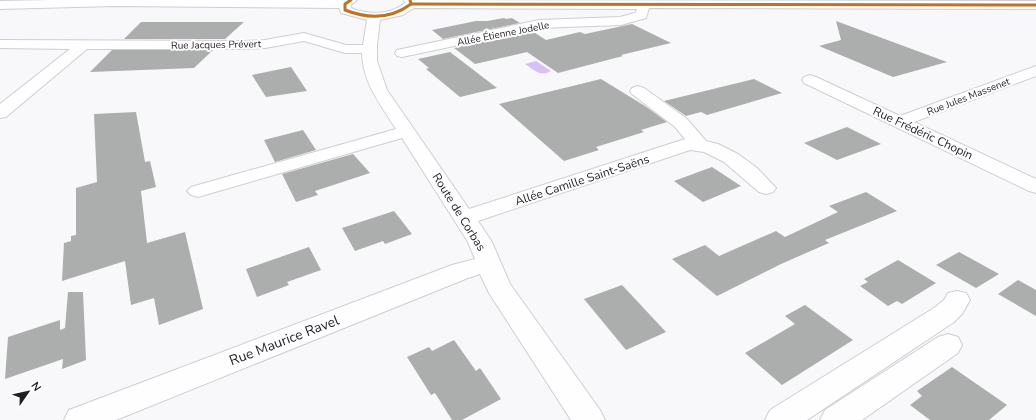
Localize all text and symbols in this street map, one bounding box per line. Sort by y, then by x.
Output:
street label: Allée Étienne Jodelle [456,18,551,50]
street label: Rue Jacques Prévert [171,37,262,53]
street label: Rue Jules Massenet [925,74,1012,119]
street label: Rue Frédéric Chopin [870,103,976,163]
street label: Allée Camille Saint-Saëns [513,151,651,209]
street label: Route de Corbas [429,170,490,254]
street label: Rue Maurice Ravel [226,310,343,370]
north arrow [8,372,48,412]
text: N [27,379,44,394]

